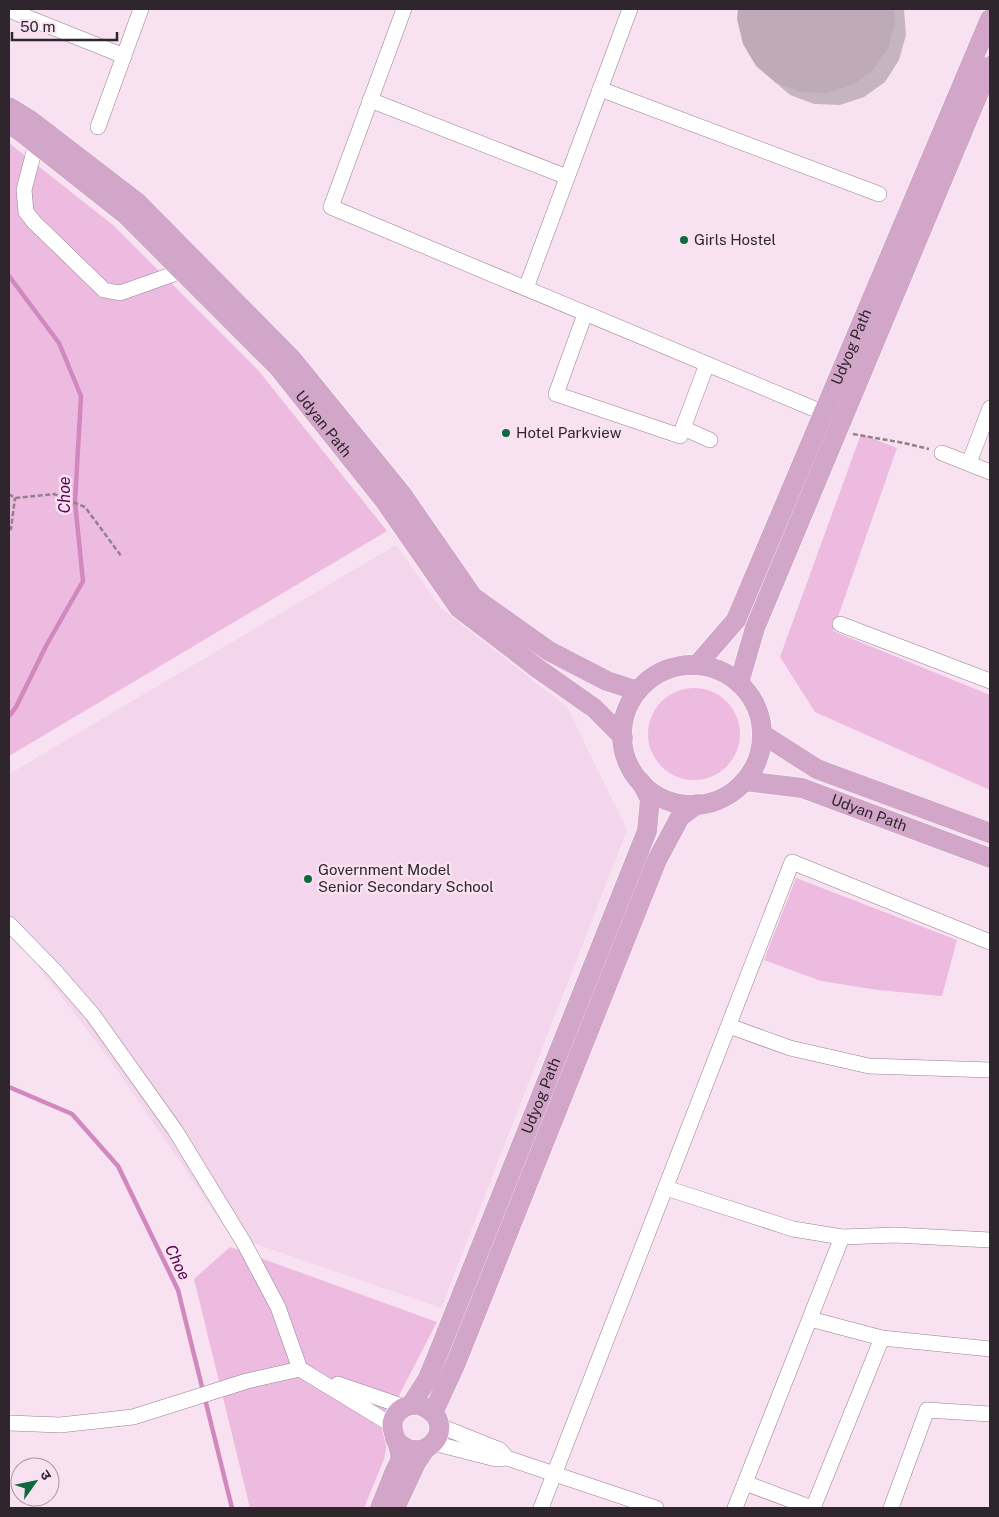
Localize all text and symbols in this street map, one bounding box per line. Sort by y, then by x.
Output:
scale bar [12,10,118,42]
text: 50 m [20,18,55,35]
place label: Girls Hostel [694,231,776,248]
marker: Girls Hostel [678,234,690,246]
street label: Udyog Path [827,306,874,387]
street label: Udyan Path [292,387,355,460]
place label: Hotel Parkview [516,424,622,441]
marker: Hotel Parkview [500,427,512,439]
water label: Choe [55,476,74,514]
street label: Udyan Path [829,791,910,834]
place label: Government Model Senior Secondary School [318,861,494,895]
marker: Government Model Senior Secondary School [302,873,314,885]
street label: Udyog Path [518,1055,564,1136]
water label: Choe [161,1241,194,1283]
north arrow [10,1457,60,1507]
text: उ [37,1467,55,1483]

